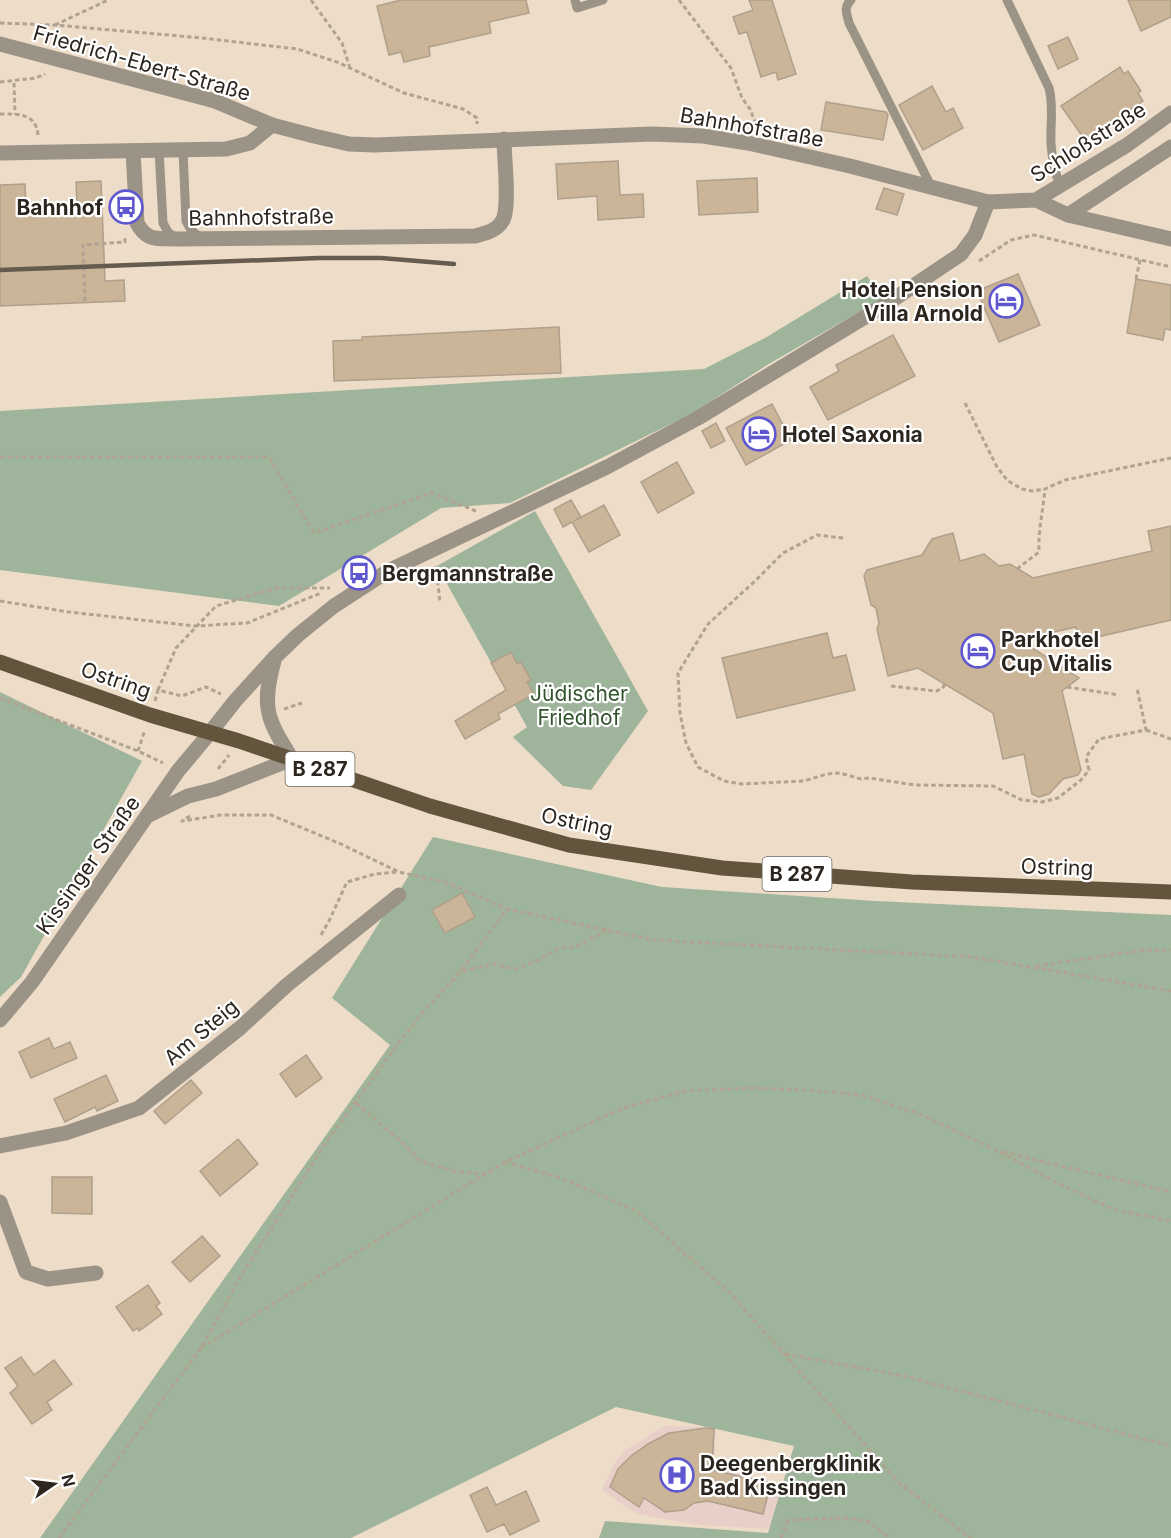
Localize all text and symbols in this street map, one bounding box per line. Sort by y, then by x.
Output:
street label: Friedrich-Ebert-Straße [30,20,254,106]
street label: Schloßstraße [1026,97,1150,187]
street label: Bahnhofstraße [678,102,826,152]
bus stop icon: Bahnhof [108,189,144,225]
place label: Bahnhof [16,195,104,220]
street label: Bahnhofstraße [188,203,334,231]
place label: Hotel Pension Villa Arnold [841,277,983,326]
hotel icon: Hotel Pension Villa Arnold [988,283,1024,319]
hotel icon: Hotel Saxonia [741,416,777,452]
place label: Hotel Saxonia [782,422,923,447]
bus stop icon: Bergmannstraße [341,555,377,591]
place label: Bergmannstraße [382,561,553,586]
place label: Parkhotel Cup Vitalis [1001,627,1112,676]
hotel icon: Parkhotel Cup Vitalis [960,633,996,669]
street label: Ostring [78,656,154,704]
park label: Jüdischer Friedhof [530,681,628,730]
road number: B 287 [286,752,354,786]
street label: Kissinger Straße [31,791,145,939]
street label: Ostring [539,802,615,842]
street label: Ostring [1020,853,1094,881]
road number: B 287 [762,857,832,891]
street label: Am Steig [159,994,243,1070]
place label: Deegenbergklinik Bad Kissingen [700,1451,881,1500]
north arrow [24,1454,84,1514]
hospital icon: Deegenbergklinik Bad Kissingen [659,1457,695,1493]
text: N [57,1472,80,1489]

